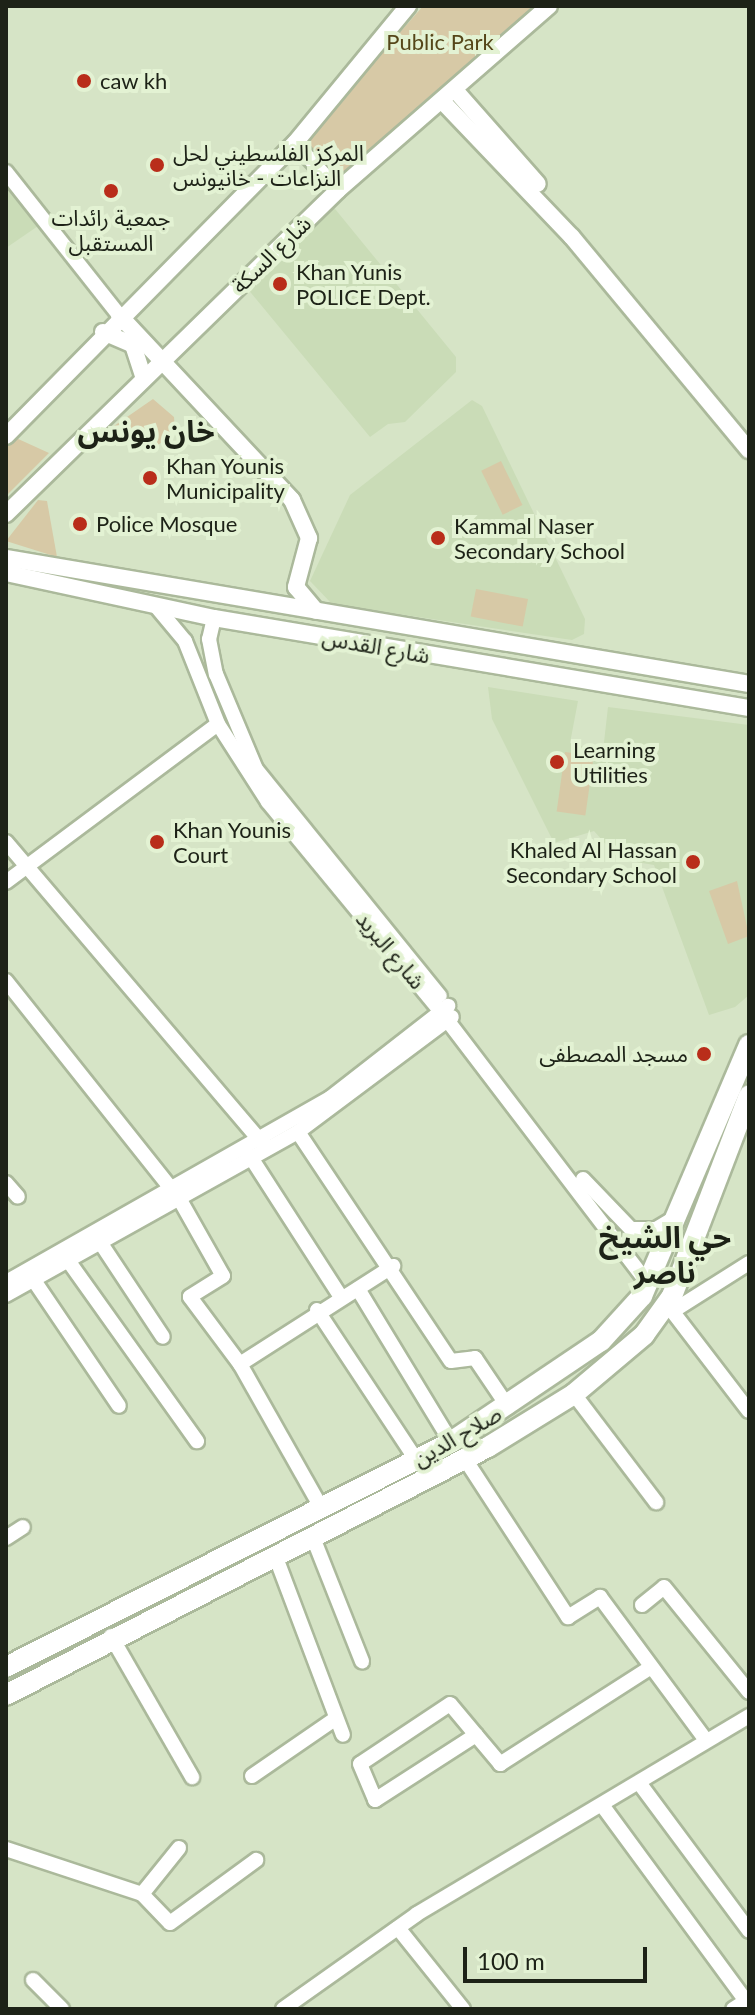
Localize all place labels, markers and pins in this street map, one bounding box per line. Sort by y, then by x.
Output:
place label: caw kh [100,68,168,94]
marker: caw kh [75,72,93,90]
place label: المركز الفلسطيني لحل النزاعات - خانيونس [173,139,364,190]
marker: المركز الفلسطيني لحل النزاعات - خانيونس [148,156,166,174]
marker: جمعية رائدات المستقبل [102,182,120,200]
place label: جمعية رائدات المستقبل [51,204,171,256]
place label: Khan Yunis POLICE Dept. [296,258,431,310]
marker: Khan Yunis POLICE Dept. [271,275,289,293]
place label: Khan Younis Municipality [166,452,285,504]
marker: Khan Younis Municipality [141,469,159,487]
place label: Police Mosque [96,511,237,537]
place label: Kammal Naser Secondary School [454,512,626,564]
marker: Police Mosque [71,515,89,533]
marker: Kammal Naser Secondary School [429,529,447,547]
place label: Learning Utilities [573,736,655,788]
marker: Learning Utilities [548,753,566,771]
place label: Khan Younis Court [173,816,292,868]
marker: Khan Younis Court [148,833,166,851]
place label: Khaled Al Hassan Secondary School [505,836,677,888]
marker: Khaled Al Hassan Secondary School [684,853,702,871]
place label: مسجد المصطفى [539,1041,688,1067]
marker: مسجد المصطفى [695,1045,713,1063]

